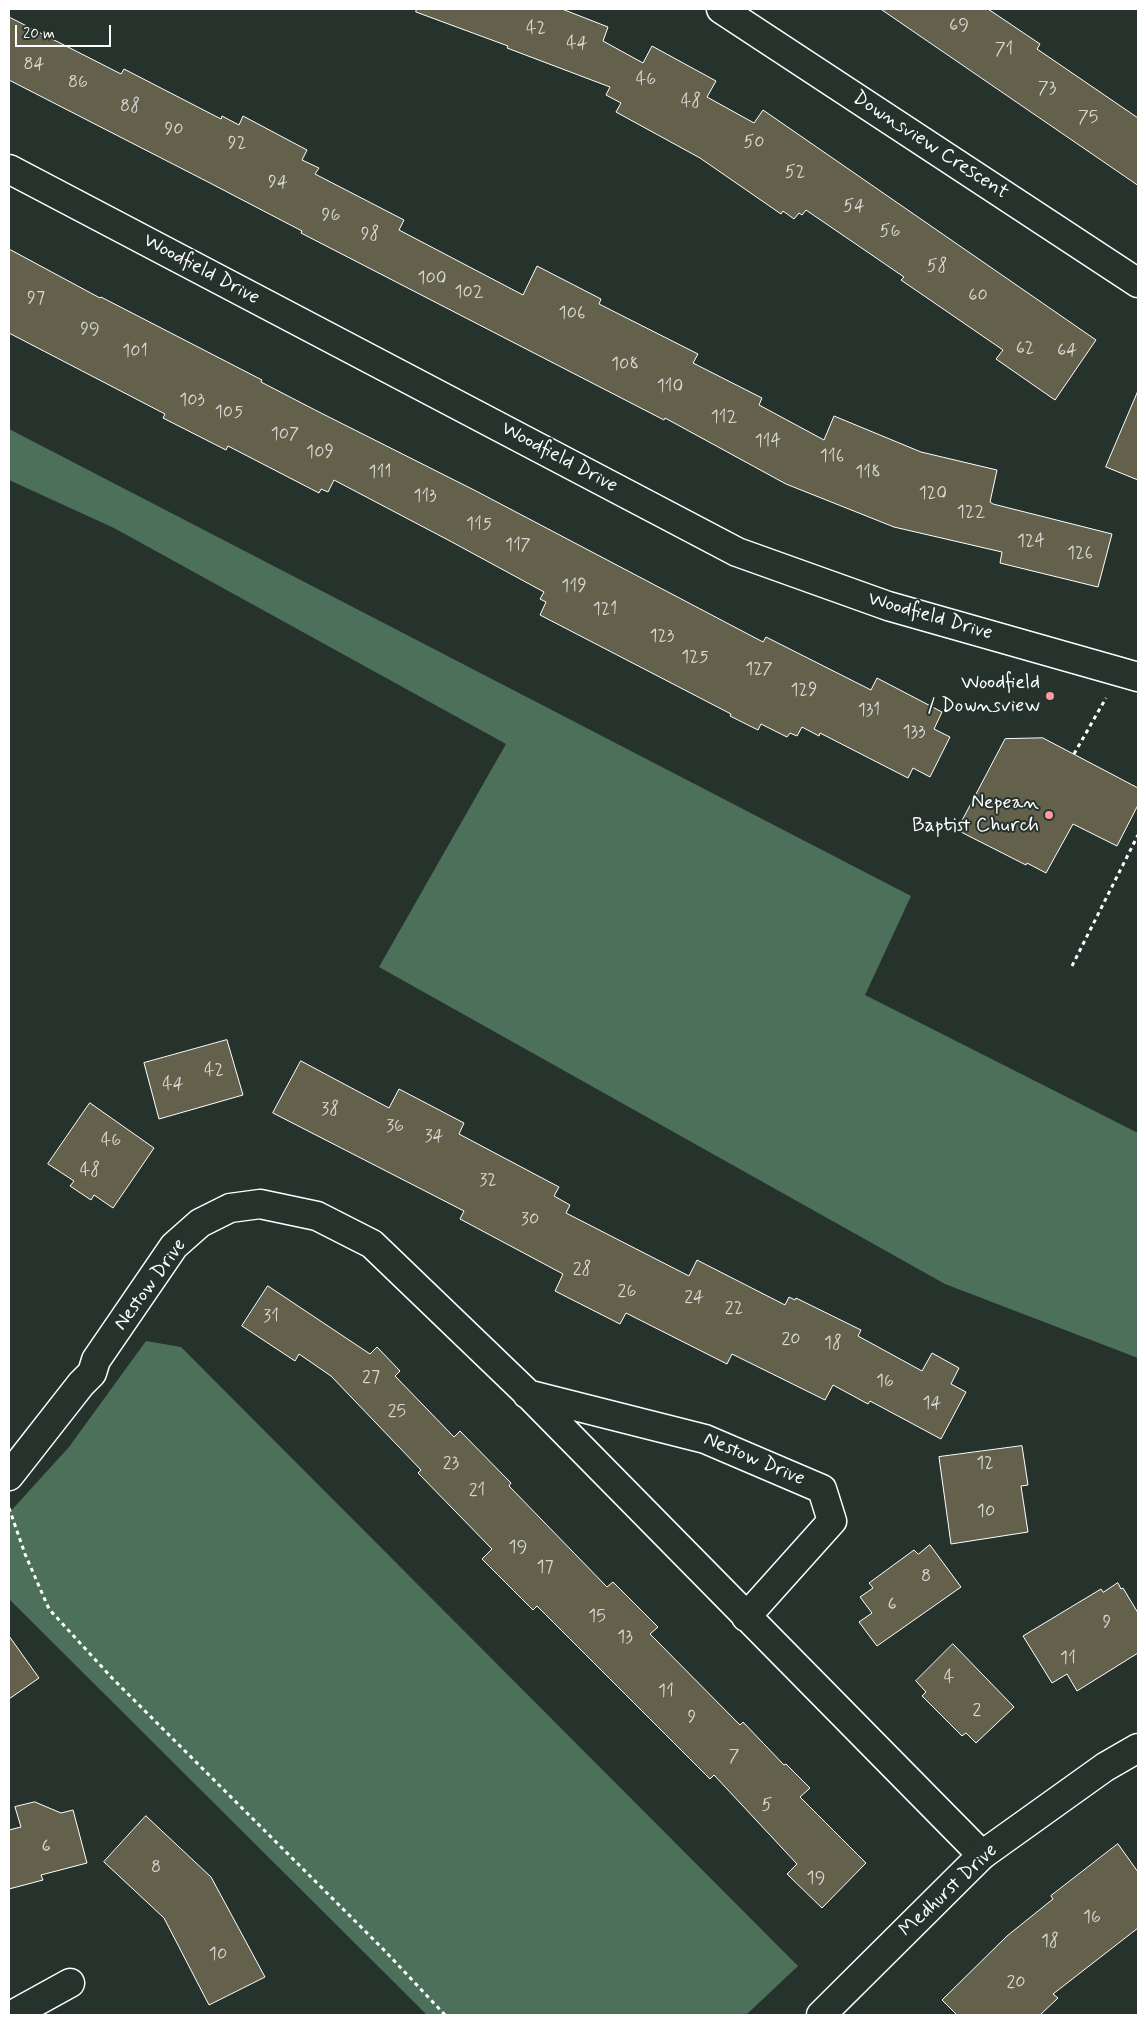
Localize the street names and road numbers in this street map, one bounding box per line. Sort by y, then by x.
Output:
street label: Downsview Crescent [848,87,1012,205]
street label: Woodfield Drive [139,229,263,311]
street label: Woodfield Drive [497,417,621,499]
street label: Woodfield Drive [865,588,995,646]
street label: Nestow Drive [110,1234,192,1336]
street label: Nestow Drive [700,1428,808,1492]
street label: Medhurst Drive [895,1839,1003,1943]

